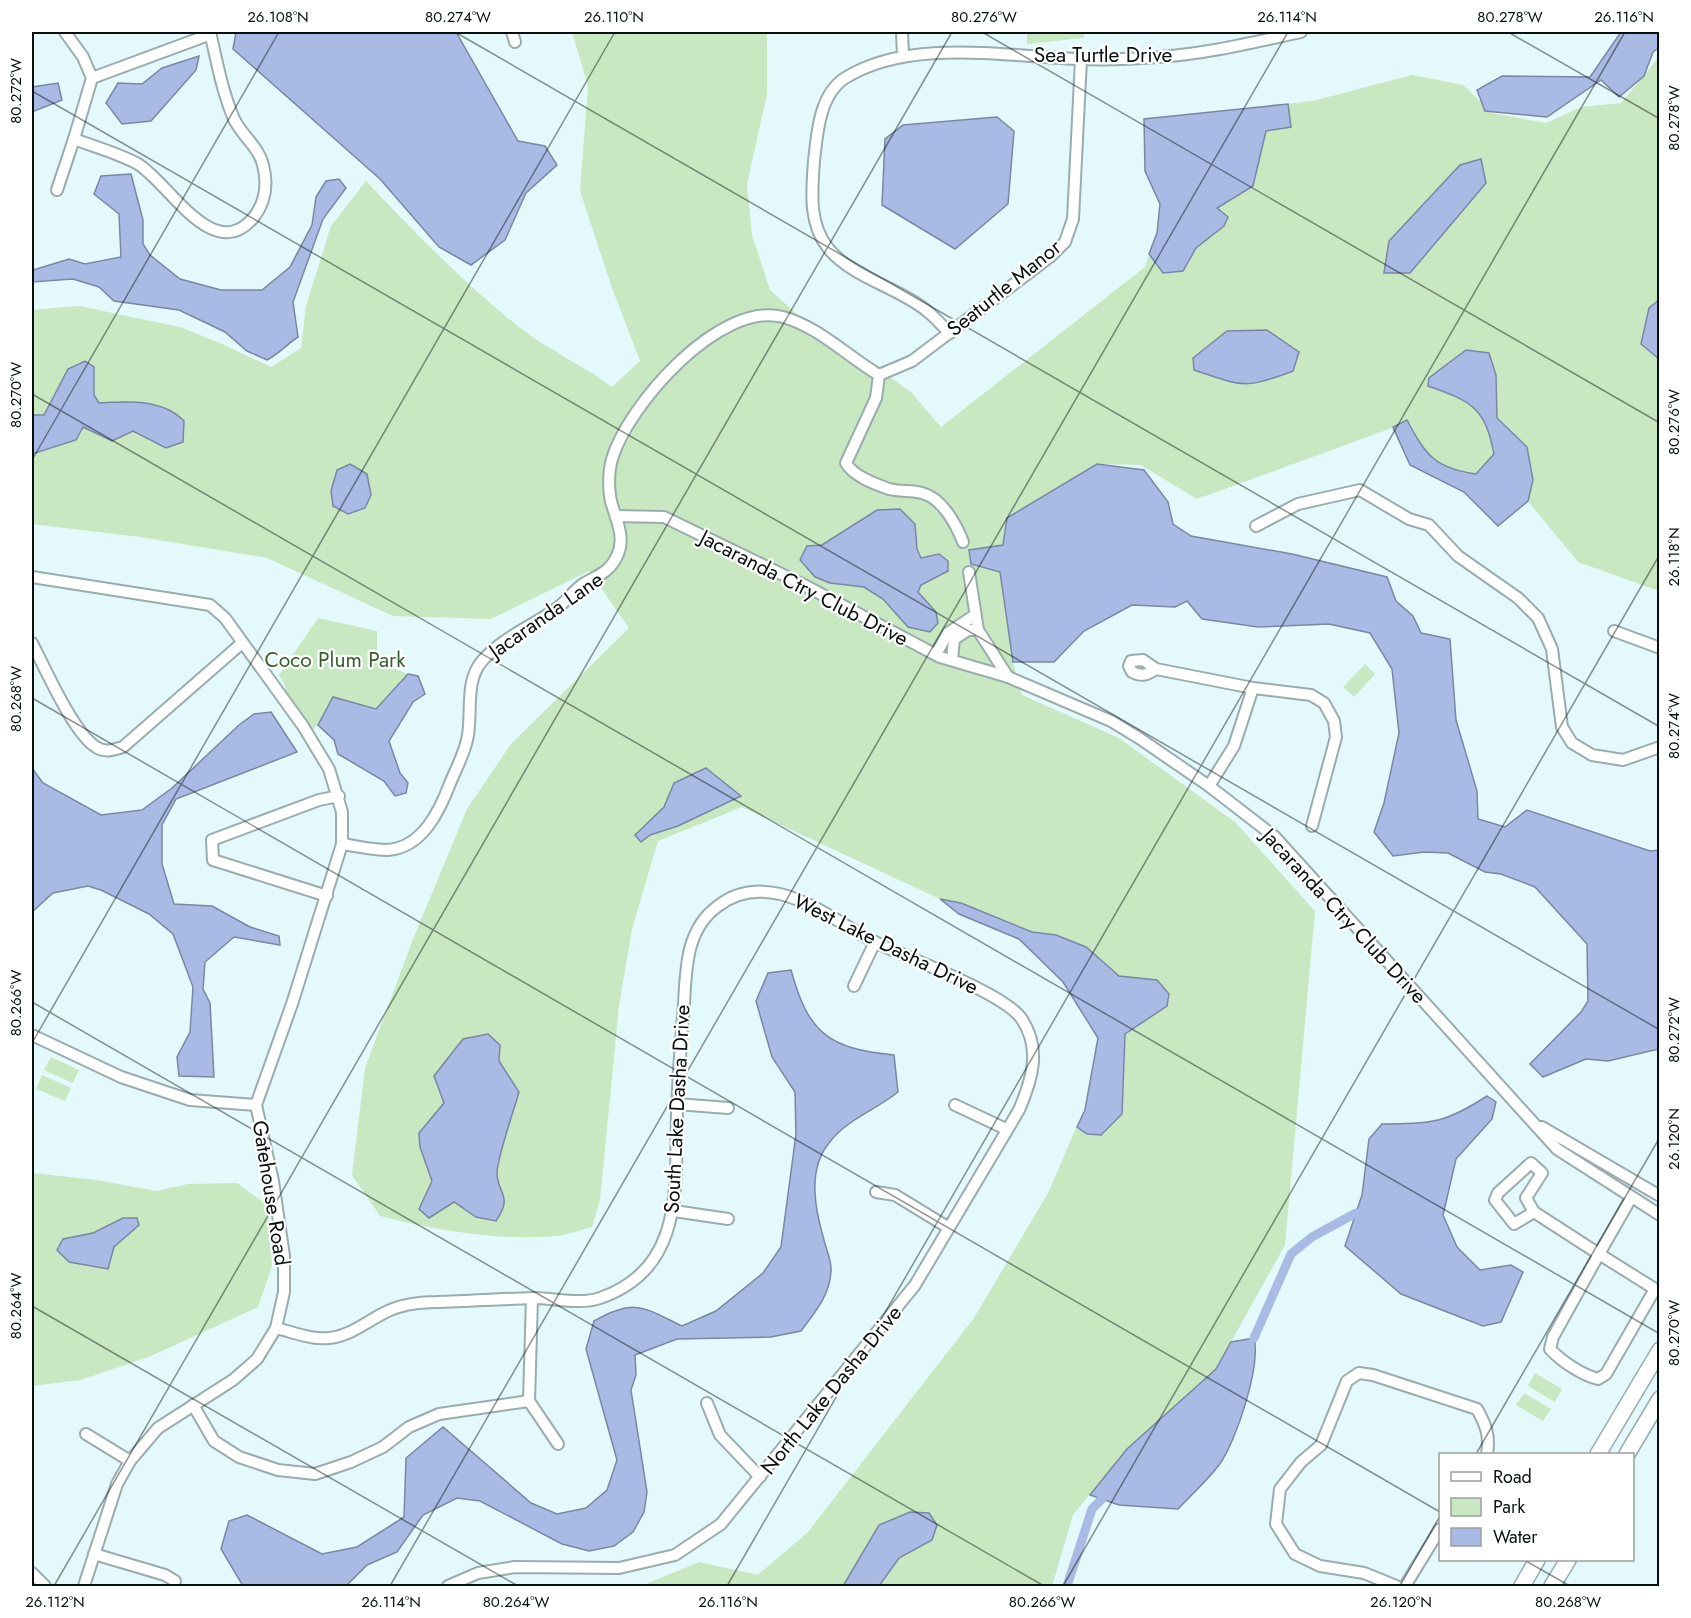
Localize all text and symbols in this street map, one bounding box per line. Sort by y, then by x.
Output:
text: 26.108°N [247,6,309,28]
text: 80.274°W [425,6,491,28]
text: 26.110°N [584,6,644,28]
text: 80.276°W [951,6,1017,28]
text: 26.114°N [1257,6,1317,28]
text: 80.278°W [1477,6,1543,28]
text: 26.116°N [1594,6,1654,28]
street label: Sea Turtle Drive [1034,40,1173,70]
text: 80.272°W [5,58,27,124]
text: 80.278°W [1663,85,1685,151]
street label: Seaturtle Manor [940,232,1068,344]
text: 80.270°W [5,362,27,428]
text: 80.276°W [1663,389,1685,455]
street label: Jacaranda Ctry Club Drive [692,521,913,654]
text: 26.118°N [1663,527,1685,587]
street label: Jacaranda Lane [480,564,609,667]
park label: Coco Plum Park [264,645,406,675]
text: 80.268°W [5,666,27,732]
text: 80.274°W [1663,693,1685,759]
street label: Jacaranda Ctry Club Drive [1253,819,1434,1010]
street label: West Lake Dasha Drive [789,886,984,1002]
text: 80.266°W [5,970,27,1036]
text: 80.272°W [1663,997,1685,1063]
street label: South Lake Dasha Drive [657,1004,697,1214]
text: 26.120°N [1663,1108,1685,1170]
street label: Gatehouse Road [245,1118,297,1268]
text: 80.264°W [5,1273,27,1339]
street label: North Lake Dasha Drive [753,1299,909,1481]
text: 80.270°W [1663,1300,1685,1366]
legend [1439,1453,1634,1561]
text: Road [1493,1464,1532,1490]
text: Park [1493,1494,1525,1520]
text: Water [1493,1524,1538,1550]
text: 26.112°N [25,1591,85,1613]
text: 26.114°N [361,1591,421,1613]
text: 80.264°W [483,1591,549,1613]
text: 26.116°N [698,1591,758,1613]
text: 80.266°W [1009,1591,1075,1613]
text: 26.120°N [1370,1591,1432,1613]
text: 80.268°W [1535,1591,1601,1613]

